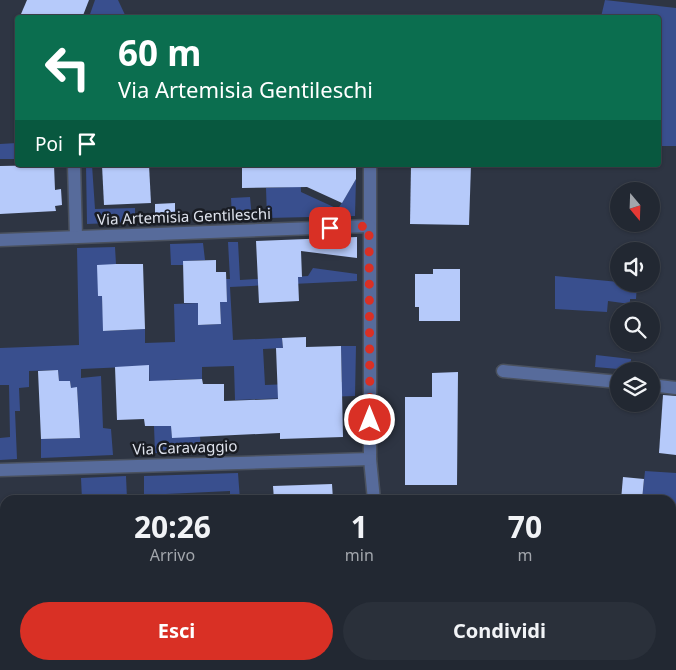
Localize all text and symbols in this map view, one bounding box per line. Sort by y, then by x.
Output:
text: 60 m [118,29,201,76]
icon: left [35,35,100,100]
text: Via Artemisia Gentileschi [118,74,373,104]
icon: arrive [73,130,101,158]
text: Poi [35,131,63,157]
north arrow [610,182,660,232]
map controls [610,182,660,412]
street label: Via Artemisia Gentileschi [97,203,271,229]
pin [309,207,351,249]
icon: arrive [316,214,344,242]
button: sound [610,242,660,292]
button: search [610,302,660,352]
button: layers [610,362,660,412]
position arrow [343,393,395,445]
street label: Via Caravaggio [132,435,238,459]
text: 20:26 [134,506,211,547]
text: 1 [351,506,368,547]
text: 70 [508,506,542,547]
text: Arrivo [150,544,195,566]
text: min [345,544,374,566]
text: m [517,544,532,566]
button: Esci [20,602,333,660]
button: Condividi [343,602,656,660]

